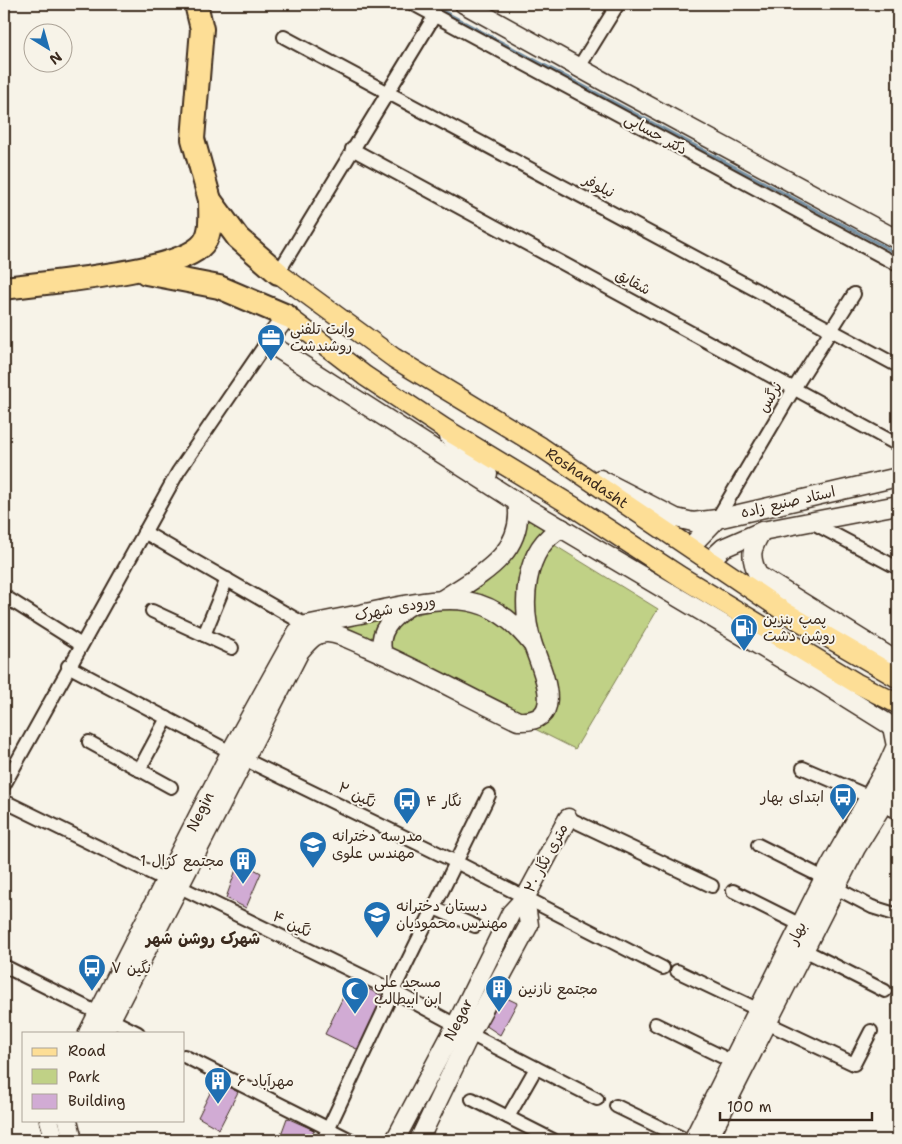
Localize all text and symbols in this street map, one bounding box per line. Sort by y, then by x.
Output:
north arrow [22,22,72,72]
text: N [46,48,66,69]
street label: دکتر حسابی [621,109,691,159]
street label: نیلوفر [579,169,618,202]
street label: شقایق [612,264,654,300]
place label: وانت تلفنی روشندشت [290,319,355,356]
office icon: وانت تلفنی روشندشت [256,323,286,362]
street label: نرگس [753,378,787,416]
street label: Roshandasht [542,443,632,513]
street label: استاد صنیع زاده [739,481,838,524]
street label: ورودی شهرک [353,590,437,626]
place label: پمپ بنزین روشن دشت [763,609,835,646]
fuel station icon: پمپ بنزین روشن دشت [729,613,759,652]
street label: نگین ۲ [335,777,379,813]
bus stop icon: ابتدای بهار [828,782,858,821]
bus stop icon: نگار ۴ [392,786,422,825]
place label: ابتدای بهار [760,787,824,807]
street label: Negin [182,789,219,835]
place label: نگار ۴ [426,791,462,811]
street label: ۲۰ متری نگار [519,820,573,896]
place label: مدرسه دخترانه مهندس علوی [332,826,423,863]
school or university icon: مدرسه دخترانه مهندس علوی [298,830,328,869]
building icon: مجتمع کژال 1 [228,846,258,885]
place label: مجتمع کژال 1 [140,851,224,872]
place label: دبستان دخترانه مهندس محمودیان [396,896,508,933]
school or university icon: دبستان دخترانه مهندس محمودیان [362,900,392,939]
street label: نگین ۴ [269,906,315,942]
street label: بهار [783,918,811,949]
district label: شهرک روشن شهر [144,928,260,949]
bus stop icon: نگین ۷ [77,953,107,992]
place label: نگین ۷ [111,958,151,978]
place label: مسجد علی ابن ابیطالب [374,972,442,1009]
building icon: مجتمع نازنین [484,974,514,1013]
mosque icon: مسجد علی ابن ابیطالب [340,976,370,1015]
place label: مجتمع نازنین [518,979,598,1000]
street label: Negar [439,995,477,1044]
legend [22,1032,185,1122]
text: Road [68,1041,106,1061]
building icon: مهرآباد ۶ [203,1066,233,1105]
text: Park [68,1067,100,1087]
place label: مهرآباد ۶ [237,1071,294,1091]
scale bar [720,1089,872,1121]
text: Building [68,1091,125,1111]
text: 100 m [727,1097,772,1117]

